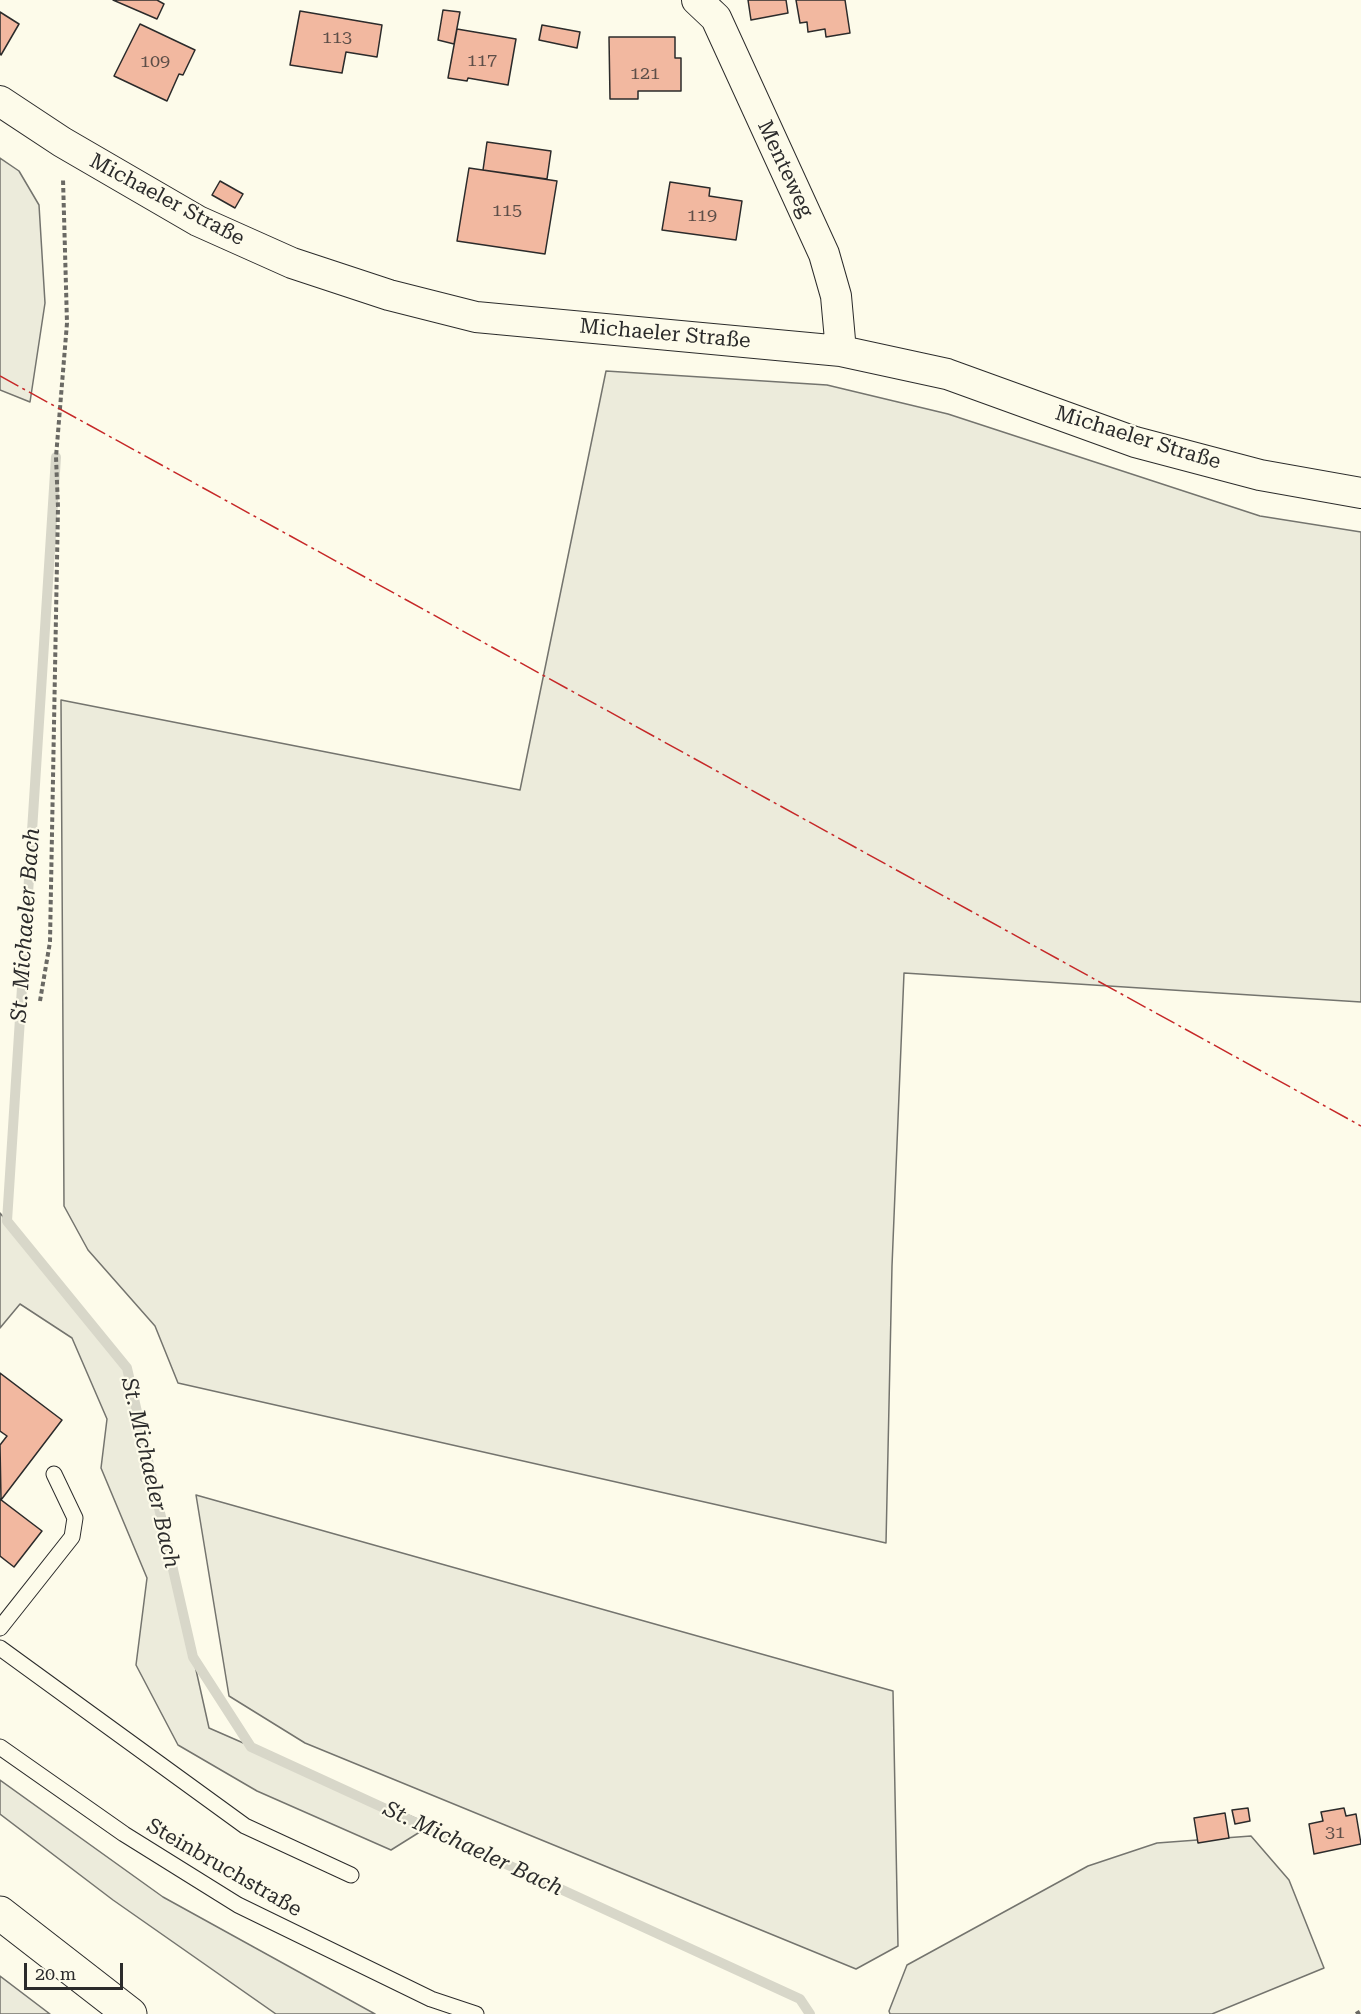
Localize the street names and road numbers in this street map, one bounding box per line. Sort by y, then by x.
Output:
street label: Menteweg [752,116,818,222]
street label: Michaeler Straße [85,149,249,251]
street label: Michaeler Straße [578,314,752,354]
street label: Michaeler Straße [1052,401,1224,475]
street label: Steinbruchstraße [142,1813,306,1923]

